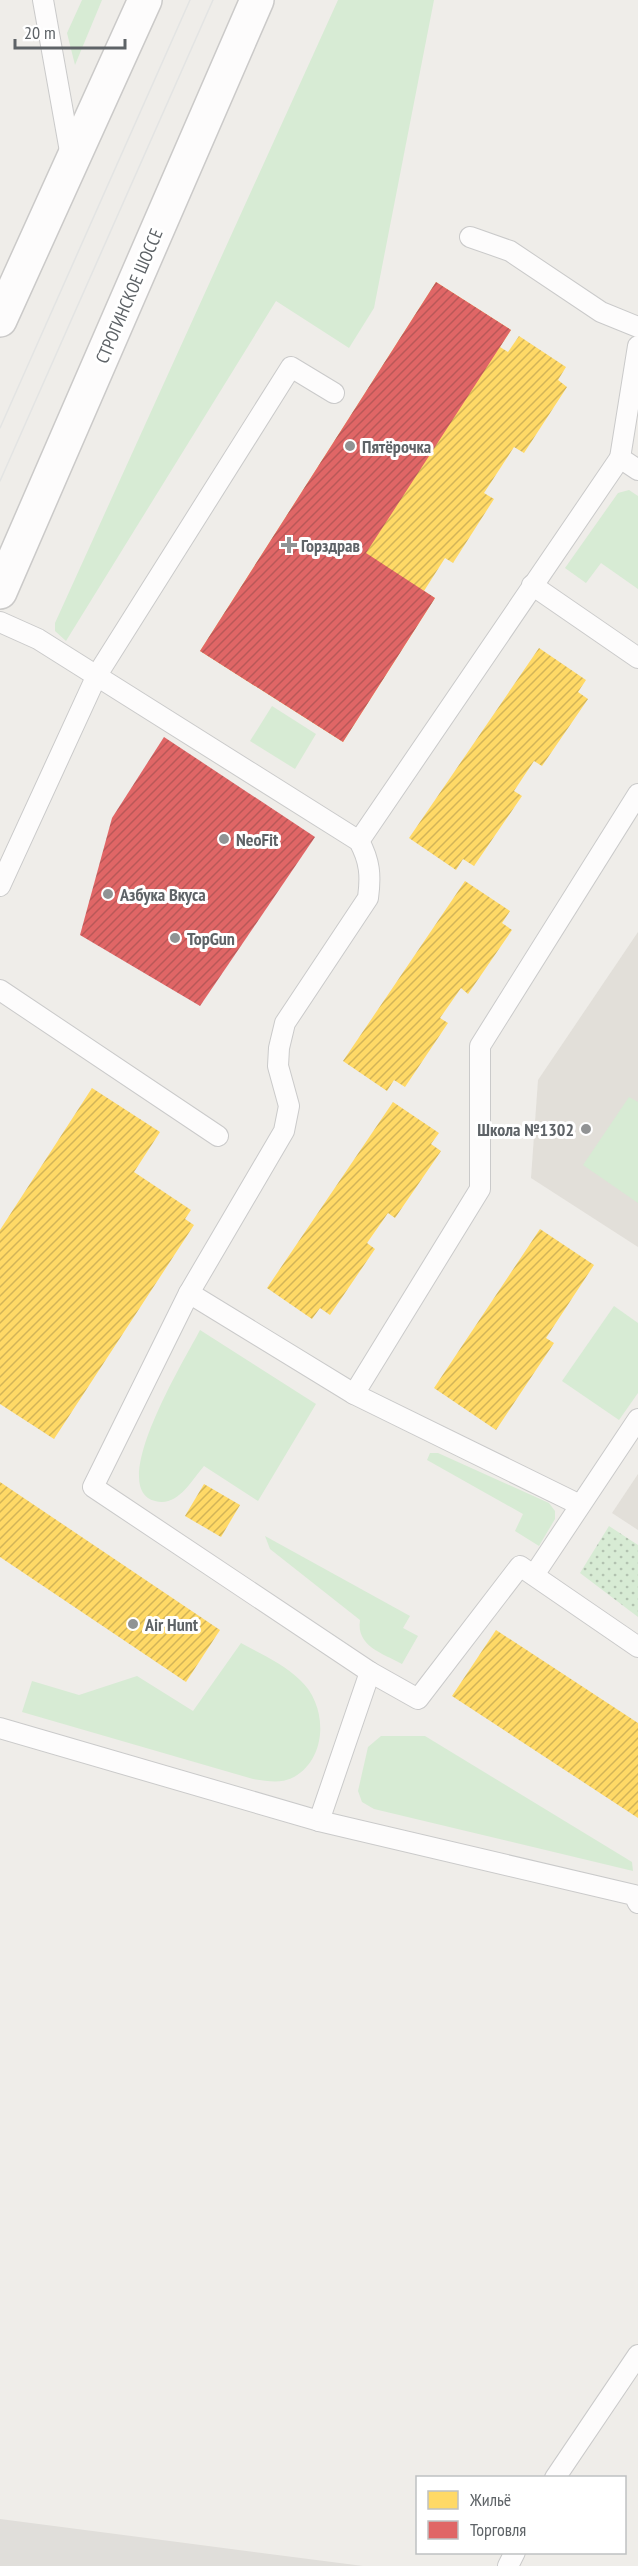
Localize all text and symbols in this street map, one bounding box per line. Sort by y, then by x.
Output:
scale bar [15,12,124,50]
text: 20 m [24,21,56,44]
street label: СТРОГИНСКОЕ ШОССЕ [90,225,168,367]
place label: Пятёрочка [362,435,431,458]
marker: Пятёрочка [343,439,357,453]
place label: Горздрав [301,534,361,557]
marker: Горздрав [282,538,296,552]
place label: NeoFit [236,828,279,851]
marker: NeoFit [217,832,231,846]
place label: Азбука Вкуса [119,883,206,906]
marker: Азбука Вкуса [101,887,115,901]
place label: TopGun [187,927,235,950]
marker: TopGun [168,931,182,945]
place label: Школа №1302 [477,1118,574,1141]
marker: Школа №1302 [579,1122,593,1136]
place label: Air Hunt [144,1613,199,1636]
marker: Air Hunt [126,1617,140,1631]
legend [416,2476,626,2554]
text: Жильё [469,2488,511,2511]
text: Торговля [470,2518,526,2541]

